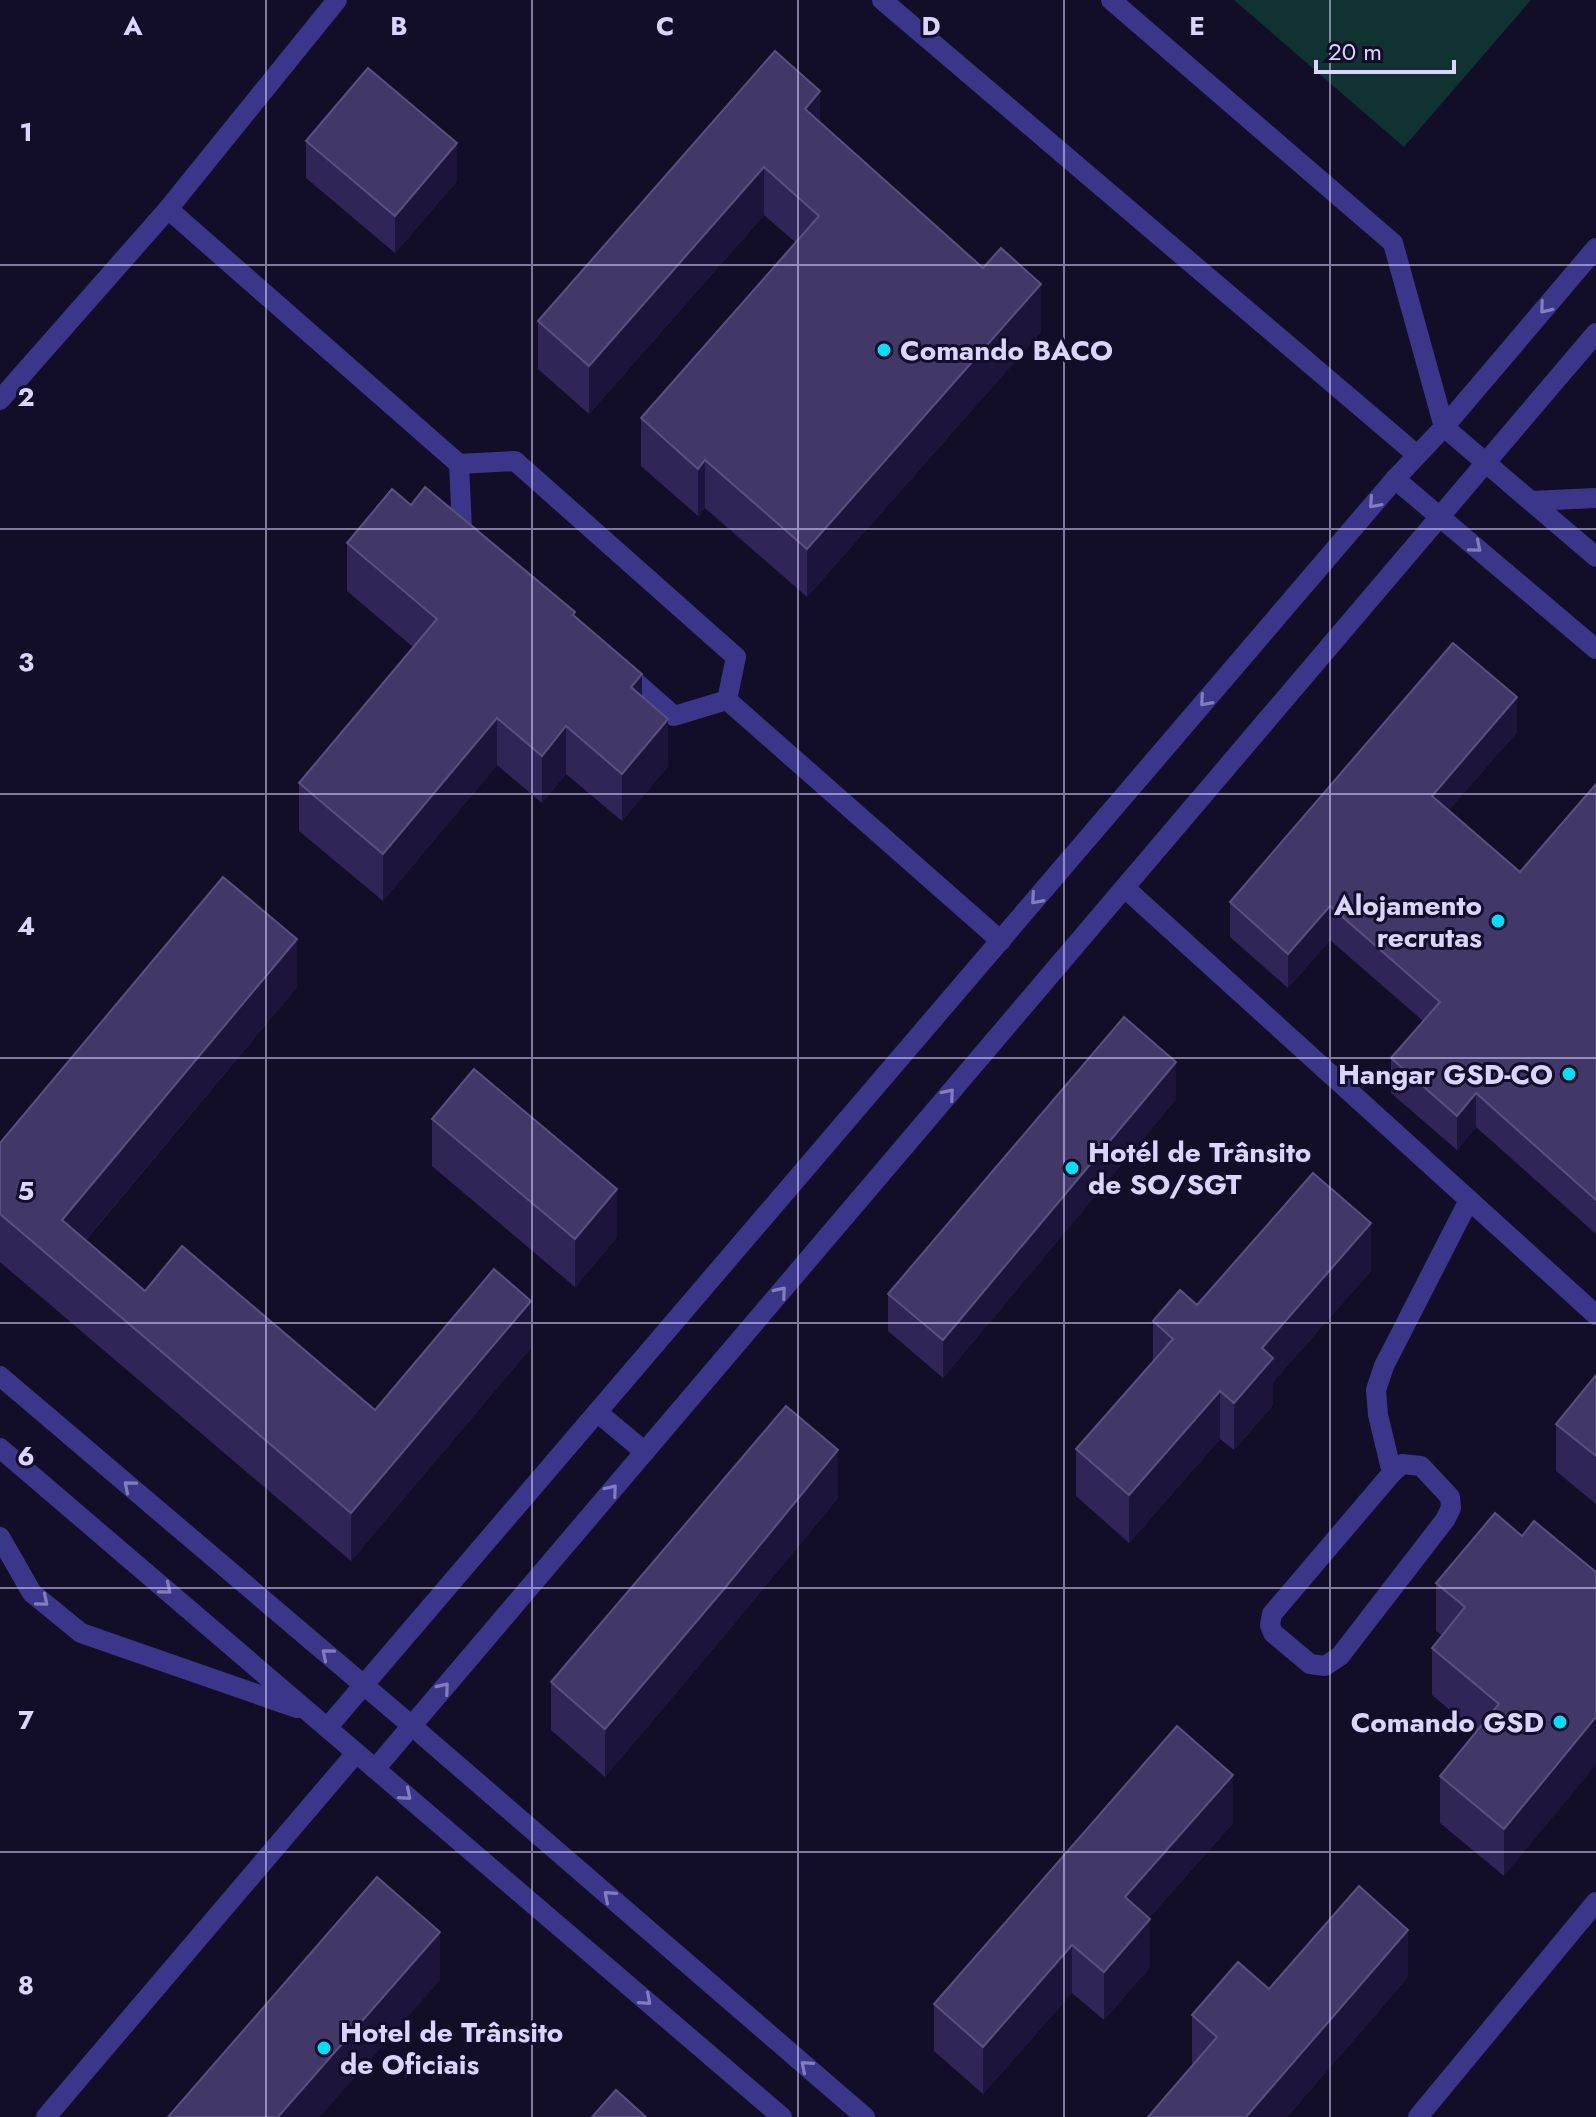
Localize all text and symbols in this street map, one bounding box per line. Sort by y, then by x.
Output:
text: A [122,7,143,45]
text: B [390,7,408,45]
text: C [656,7,674,45]
text: D [921,7,941,45]
text: E [1189,7,1205,45]
scale bar [1316,24,1454,74]
text: 20 m [1328,34,1382,69]
text: 1 [19,113,33,151]
one-way arrow [1541,298,1555,313]
place label: Comando BACO [900,330,1113,371]
marker: Comando BACO [875,341,893,359]
text: 2 [17,378,35,416]
one-way arrow [1370,494,1384,509]
one-way arrow [1467,537,1482,552]
text: 3 [18,643,34,681]
one-way arrow [1201,692,1215,706]
place label: Alojamento recrutas [1333,885,1482,958]
one-way arrow [1032,889,1046,904]
text: 4 [17,907,35,945]
marker: Alojamento recrutas [1489,912,1507,930]
place label: Hangar GSD-CO [1338,1054,1553,1095]
marker: Hangar GSD-CO [1560,1065,1578,1083]
one-way arrow [939,1088,954,1103]
place label: Hotél de Trânsito de SO/SGT [1088,1132,1311,1205]
marker: Hotél de Trânsito de SO/SGT [1063,1159,1081,1177]
text: 5 [18,1172,34,1210]
one-way arrow [771,1286,786,1301]
text: 6 [17,1437,35,1475]
one-way arrow [124,1481,138,1496]
one-way arrow [602,1485,617,1499]
one-way arrow [157,1579,171,1594]
one-way arrow [33,1591,48,1606]
one-way arrow [322,1649,337,1664]
one-way arrow [434,1683,449,1697]
text: 7 [18,1701,34,1739]
place label: Comando GSD [1351,1702,1544,1743]
marker: Comando GSD [1551,1713,1569,1731]
one-way arrow [396,1785,411,1800]
one-way arrow [604,1891,619,1906]
text: 8 [18,1966,34,2004]
one-way arrow [637,1990,651,2005]
place label: Hotel de Trânsito de Oficiais [340,2012,563,2085]
marker: Hotel de Trânsito de Oficiais [315,2039,333,2057]
one-way arrow [801,2061,816,2076]

